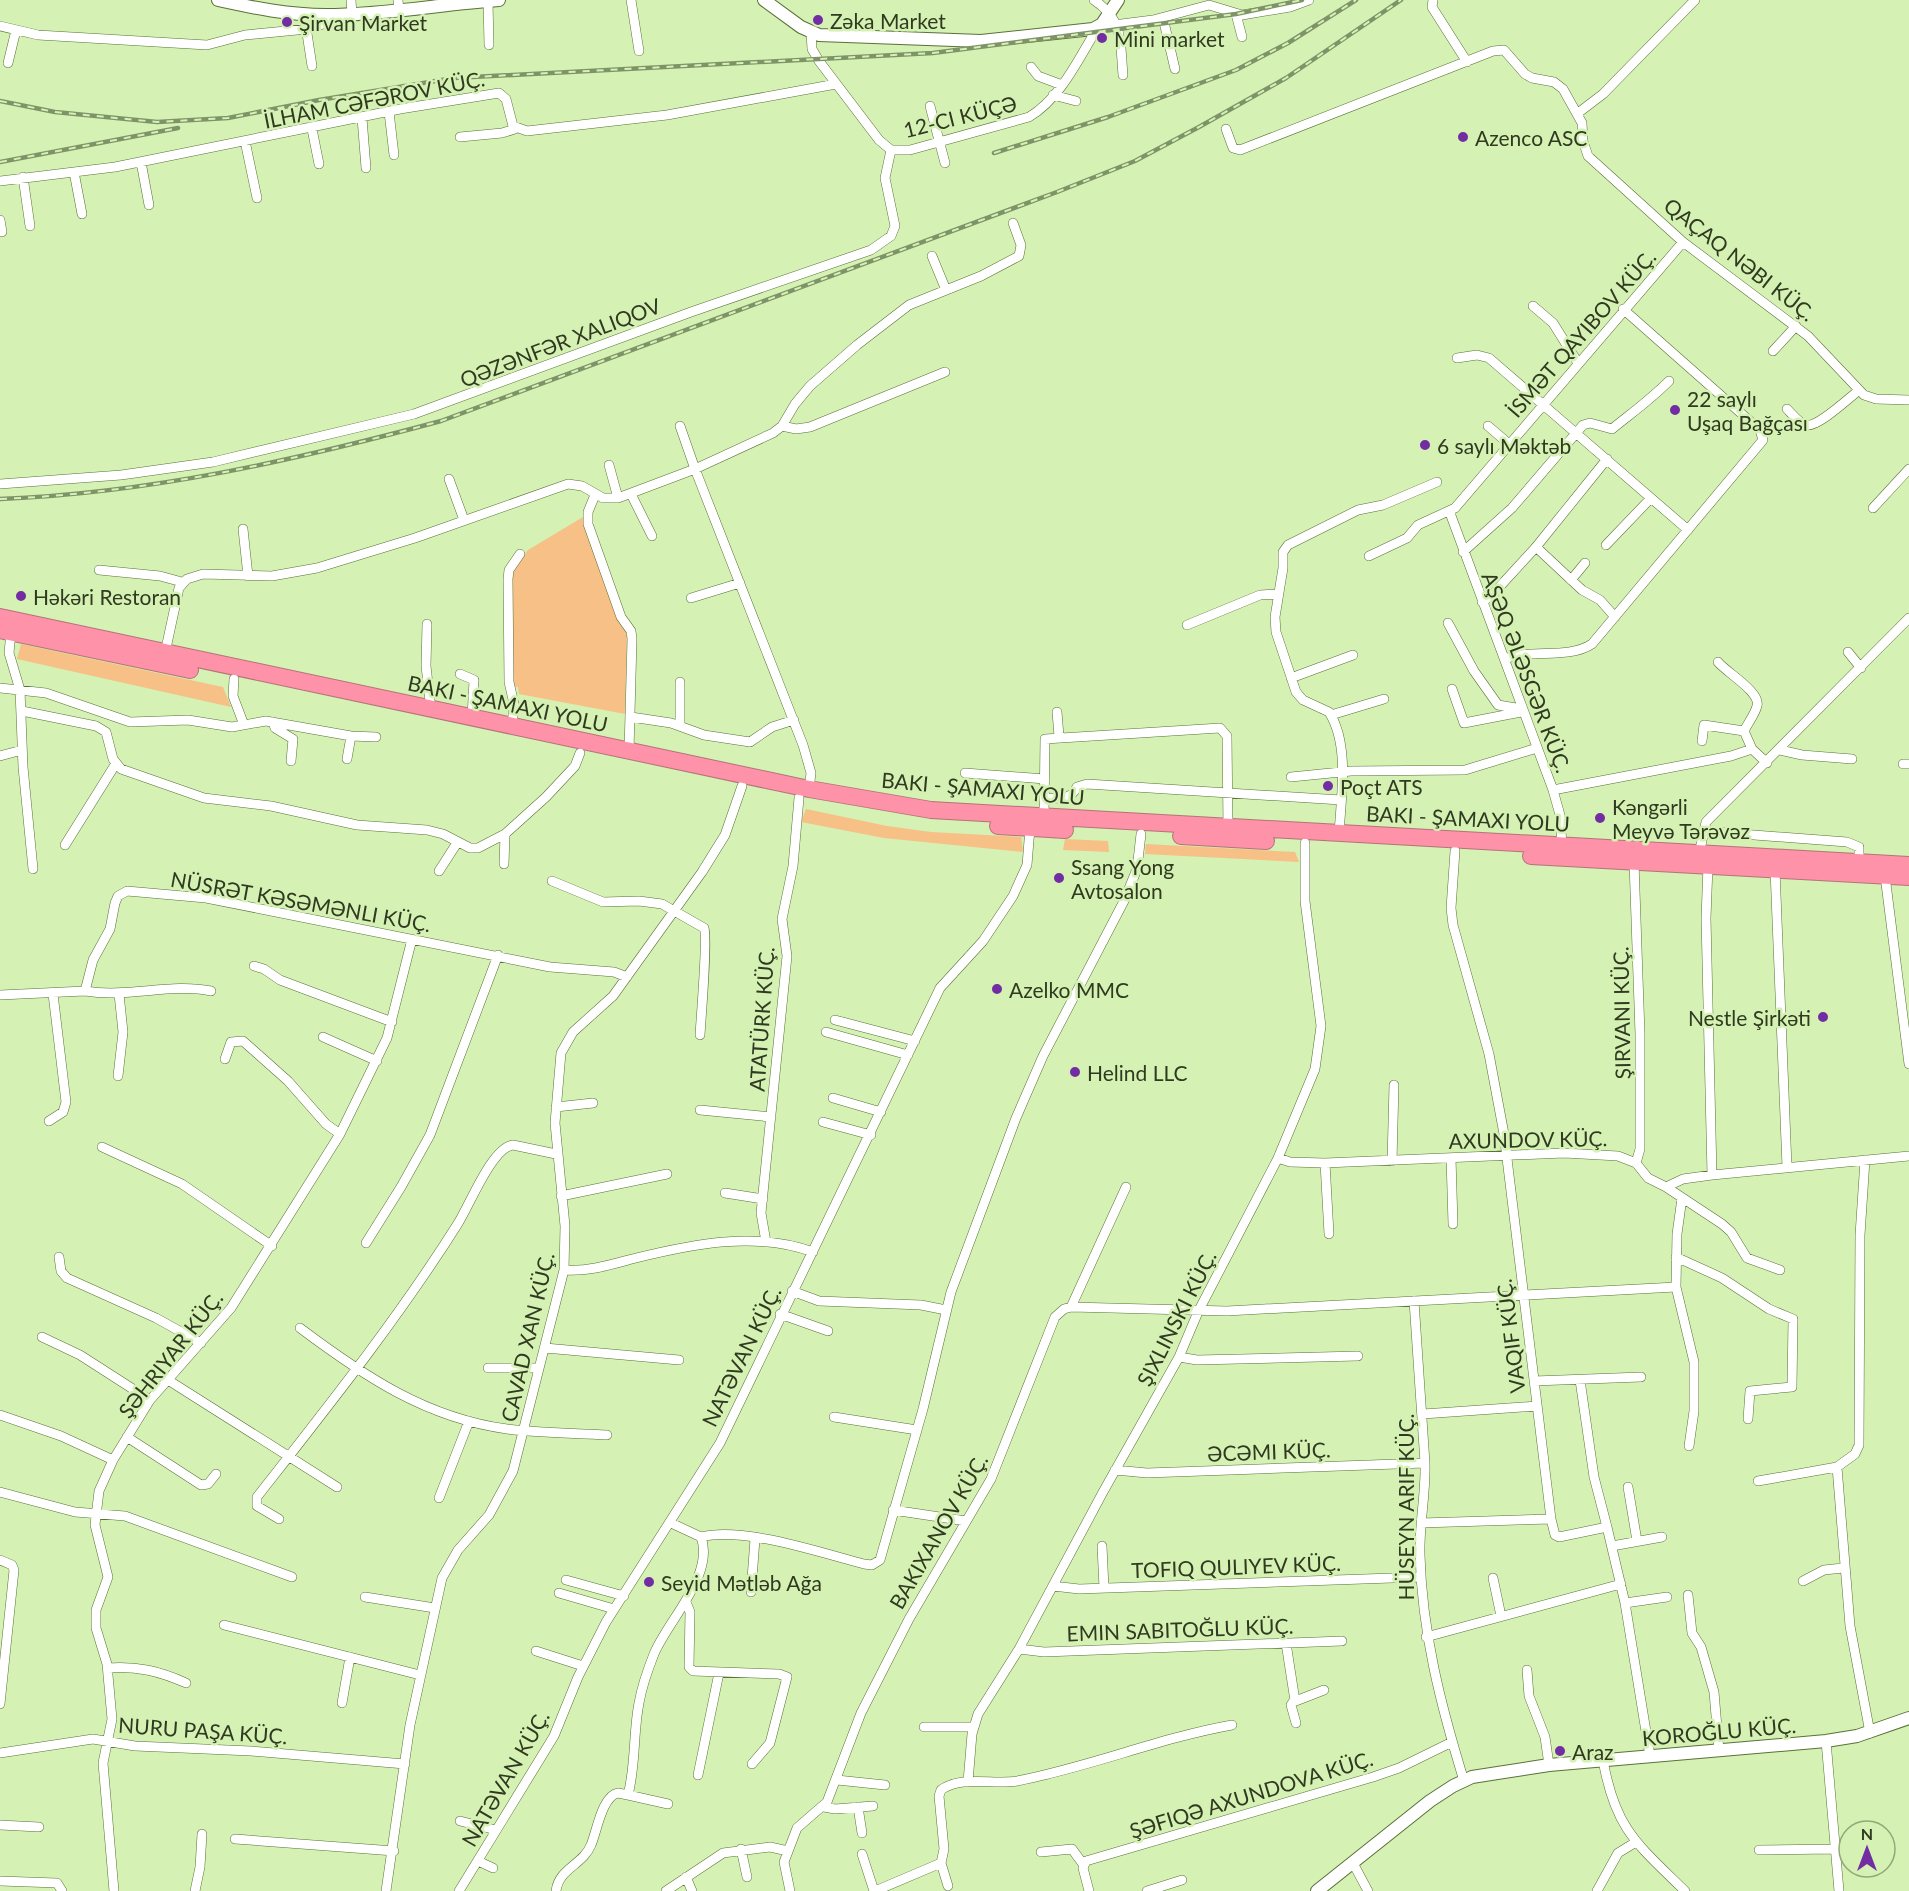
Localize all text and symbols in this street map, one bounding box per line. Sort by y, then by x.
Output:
place label: Zəka Market [830,8,946,33]
place label: Şirvan Market [299,10,427,35]
marker: Zəka Market [811,13,825,27]
marker: Şirvan Market [280,15,294,29]
place label: Mini market [1114,26,1225,51]
marker: Mini market [1095,31,1109,45]
street label: İLHAM CƏFƏROV KÜÇ. [261,65,487,133]
street label: 12-CI KÜÇƏ [901,90,1019,142]
place label: Azenco ASC [1475,125,1587,150]
marker: Azenco ASC [1456,130,1470,144]
street label: QAÇAQ NƏBI KÜÇ. [1660,192,1820,326]
street label: İSMƏT QAYIBOV KÜÇ. [1501,244,1661,422]
street label: QƏZƏNFƏR XALIQOV [456,292,665,392]
place label: 22 saylı Uşaq Bağçası [1687,386,1808,435]
marker: 22 saylı Uşaq Bağçası [1668,403,1682,417]
place label: 6 saylı Məktəb [1437,433,1571,458]
marker: 6 saylı Məktəb [1418,438,1432,452]
street label: AŞƏQ ƏLƏSGƏR KÜÇ. [1477,568,1577,776]
place label: Həkəri Restoran [33,584,181,609]
marker: Həkəri Restoran [14,589,28,603]
street label: BAKI - ŞAMAXI YOLU [406,670,610,736]
street label: BAKI - ŞAMAXI YOLU [880,767,1086,809]
place label: Poçt ATS [1340,774,1423,799]
marker: Poçt ATS [1321,779,1335,793]
place label: Kəngərli Meyvə Tərəvəz [1612,794,1750,843]
street label: BAKI - ŞAMAXI YOLU [1366,800,1570,836]
marker: Kəngərli Meyvə Tərəvəz [1593,811,1607,825]
place label: Ssang Yong Avtosalon [1071,854,1174,903]
street label: NÜSRƏT KƏSƏMƏNLI KÜÇ. [169,866,433,936]
marker: Ssang Yong Avtosalon [1052,871,1066,885]
street label: ATATÜRK KÜÇ. [743,946,779,1092]
street label: ŞIRVANI KÜÇ. [1607,946,1635,1080]
place label: Azelko MMC [1009,977,1129,1002]
marker: Azelko MMC [990,982,1004,996]
place label: Nestle Şirkəti [1688,1005,1811,1030]
marker: Nestle Şirkəti [1816,1010,1830,1024]
place label: Helind LLC [1087,1060,1188,1085]
marker: Helind LLC [1068,1065,1082,1079]
street label: AXUNDOV KÜÇ. [1448,1125,1608,1153]
street label: ŞIXLINSKI KÜÇ. [1131,1246,1221,1390]
street label: CAVAD XAN KÜÇ. [495,1250,559,1424]
street label: VAQIF KÜÇ. [1491,1278,1529,1394]
street label: NATƏVAN KÜÇ. [696,1282,786,1430]
street label: ŞƏHRIYAR KÜÇ. [113,1285,227,1423]
street label: HÜSEYN ARIF KÜÇ. [1393,1413,1418,1601]
street label: ƏCƏMI KÜÇ. [1207,1436,1331,1466]
street label: BAKIXANOV KÜÇ. [883,1449,993,1613]
street label: TOFIQ QULIYEV KÜÇ. [1131,1550,1341,1582]
place label: Seyid Mətləb Ağa [661,1570,822,1595]
marker: Seyid Mətləb Ağa [642,1575,656,1589]
street label: EMIN SABITOĞLU KÜÇ. [1066,1613,1294,1645]
street label: NATƏVAN KÜÇ. [456,1706,554,1850]
street label: NURU PAŞA KÜÇ. [118,1712,288,1748]
street label: KOROĞLU KÜÇ. [1641,1712,1797,1750]
place label: Araz [1572,1739,1614,1764]
marker: Araz [1553,1744,1567,1758]
street label: ŞƏFIQƏ AXUNDOVA KÜÇ. [1126,1745,1376,1843]
north arrow [1837,1819,1897,1879]
text: N [1861,1824,1873,1843]

